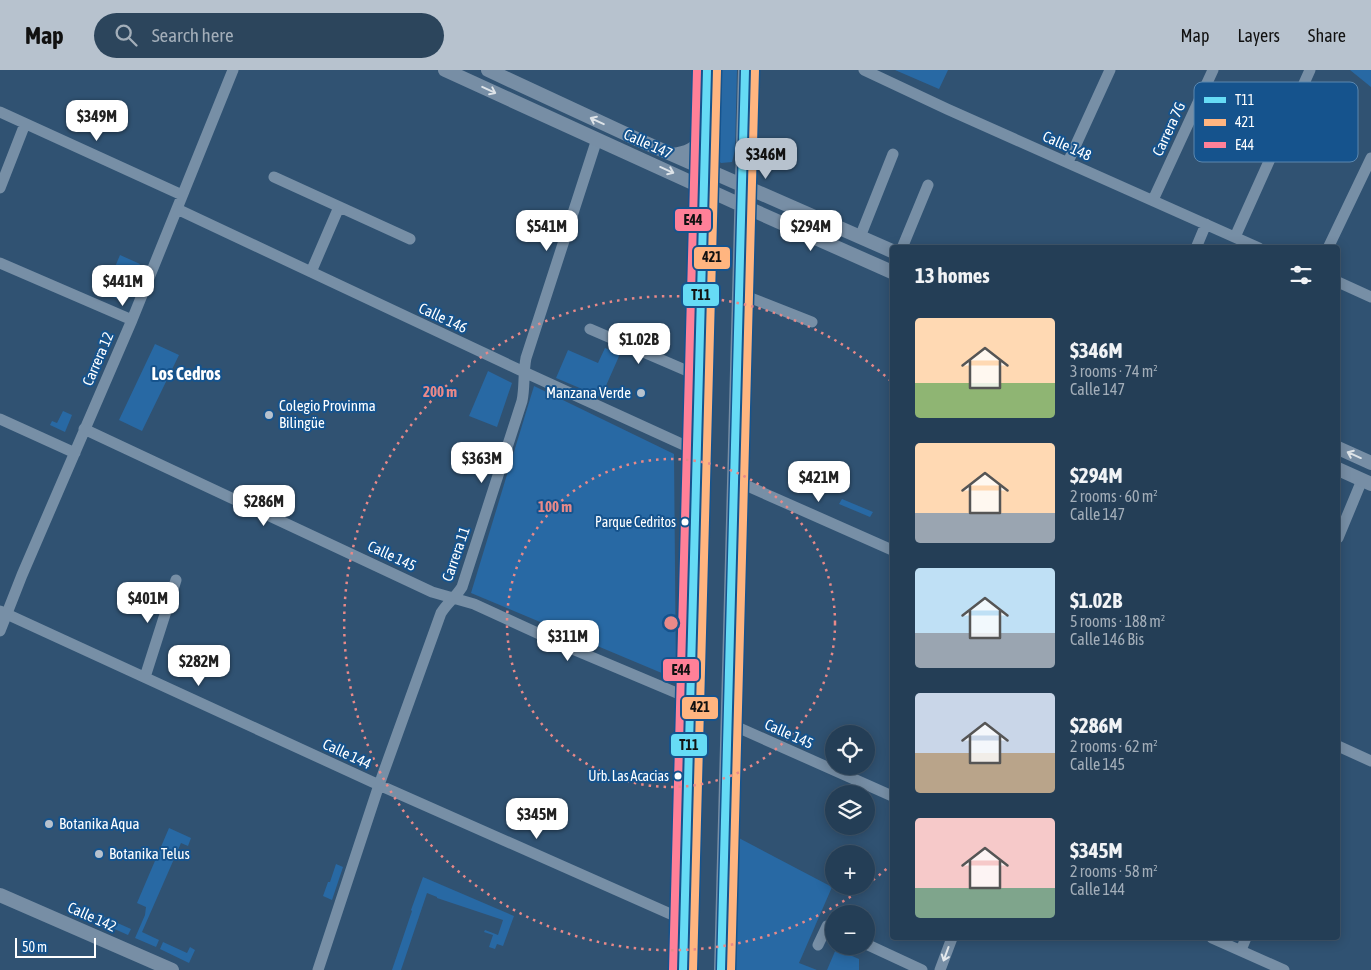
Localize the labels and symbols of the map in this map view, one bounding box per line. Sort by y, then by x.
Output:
legend [1194,82,1358,162]
one-way arrow [481,86,496,95]
text: T11 [1235,92,1254,108]
street label: Carrera 7G [1149,99,1188,158]
pin: $349M [62,100,132,142]
text: 421 [1235,114,1255,130]
one-way arrow [590,115,605,125]
street label: Calle 147 [621,125,675,162]
street label: Calle 148 [1040,127,1094,164]
text: E44 [1235,137,1255,153]
pin: $346M [731,138,801,180]
one-way arrow [659,166,674,176]
line badge: E44 [674,208,712,232]
pin: $541M [512,210,582,252]
pin: $294M [776,210,846,252]
text: E44 [683,212,703,228]
line badge: 421 [693,246,731,270]
text: 421 [701,249,722,265]
pin: $441M [88,264,158,307]
line badge: T11 [682,283,720,307]
text: T11 [691,287,711,303]
street label: Calle 146 [416,299,470,336]
pin: $1.02B [598,322,680,365]
street label: Carrera 12 [79,329,116,388]
district label: Los Cedros [151,363,221,384]
text: 200 m [423,383,457,400]
place label: Manzana Verde [546,384,631,401]
marker: Manzana Verde [635,387,647,399]
place label: Colegio Provinma Bilingüe [279,397,376,431]
marker: Colegio Provinma Bilingüe [263,409,275,421]
pin: $363M [447,442,517,484]
one-way arrow [1347,450,1362,460]
pin: $421M [784,460,854,503]
pin: $286M [229,484,299,527]
text: 100 m [538,498,572,515]
place label: Parque Cedritos [595,514,676,530]
marker: Parque Cedritos [680,517,690,527]
street label: Carrera 11 [438,524,473,583]
street label: Calle 145 [365,537,419,574]
pin: $401M [113,582,183,624]
centre of rings [662,614,680,632]
pin: $311M [533,620,603,662]
pin: $282M [164,644,234,687]
line badge: E44 [662,658,700,682]
text: E44 [671,662,691,678]
line badge: 421 [681,696,719,720]
text: 421 [689,699,710,715]
street label: Calle 145 [762,715,816,752]
line badge: T11 [670,733,708,757]
street label: Calle 144 [320,735,374,772]
text: T11 [679,737,699,753]
place label: Urb. Las Acacias [588,768,669,784]
marker: Urb. Las Acacias [673,771,683,781]
pin: $345M [502,798,572,840]
place label: Botanika Aqua [59,815,140,832]
marker: Botanika Aqua [43,818,55,830]
place label: Botanika Telus [109,845,190,862]
marker: Botanika Telus [93,848,105,860]
street label: Calle 142 [65,898,119,935]
scale bar [15,935,96,958]
one-way arrow [941,946,950,961]

